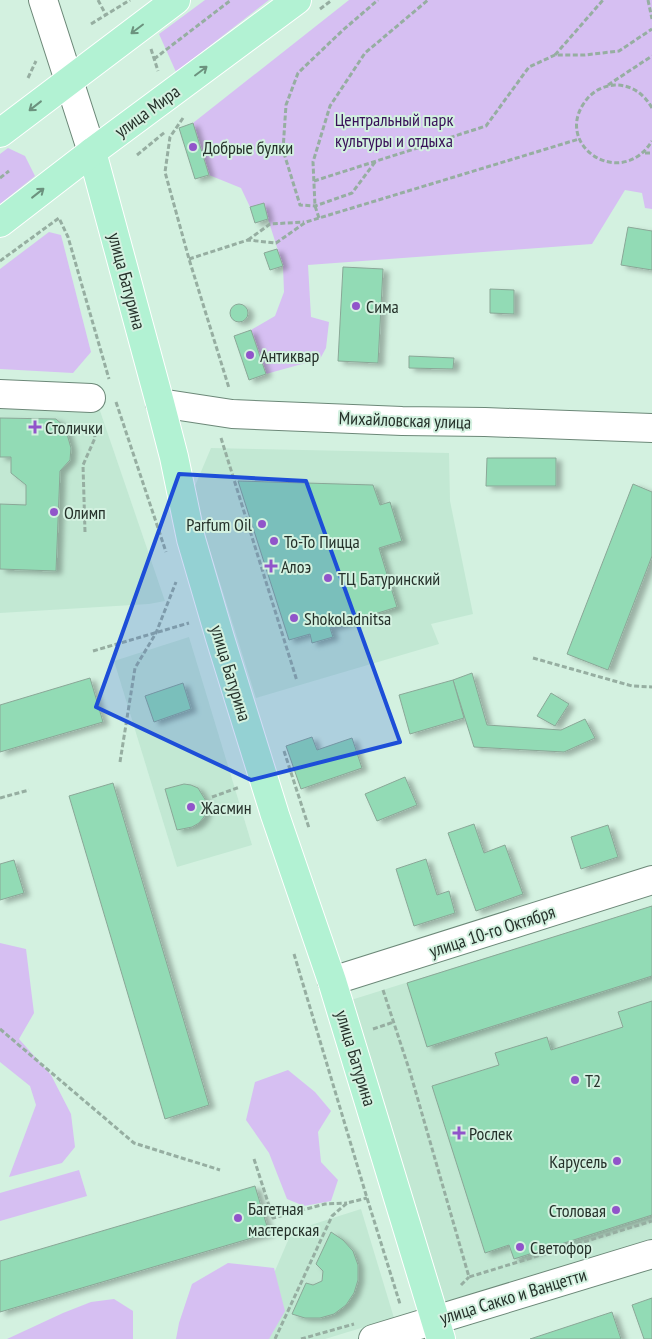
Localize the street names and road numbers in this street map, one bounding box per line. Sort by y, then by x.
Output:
street label: улица Мира [110,80,184,142]
street label: улица Батурина [103,230,151,332]
street label: Михайловская улица [338,406,472,434]
street label: улица Батурина [205,622,257,724]
street label: улица 10-го Октября [426,900,558,962]
street label: улица Батурина [330,1007,382,1109]
street label: улица Сакко и Ванцетти [437,1263,589,1329]

